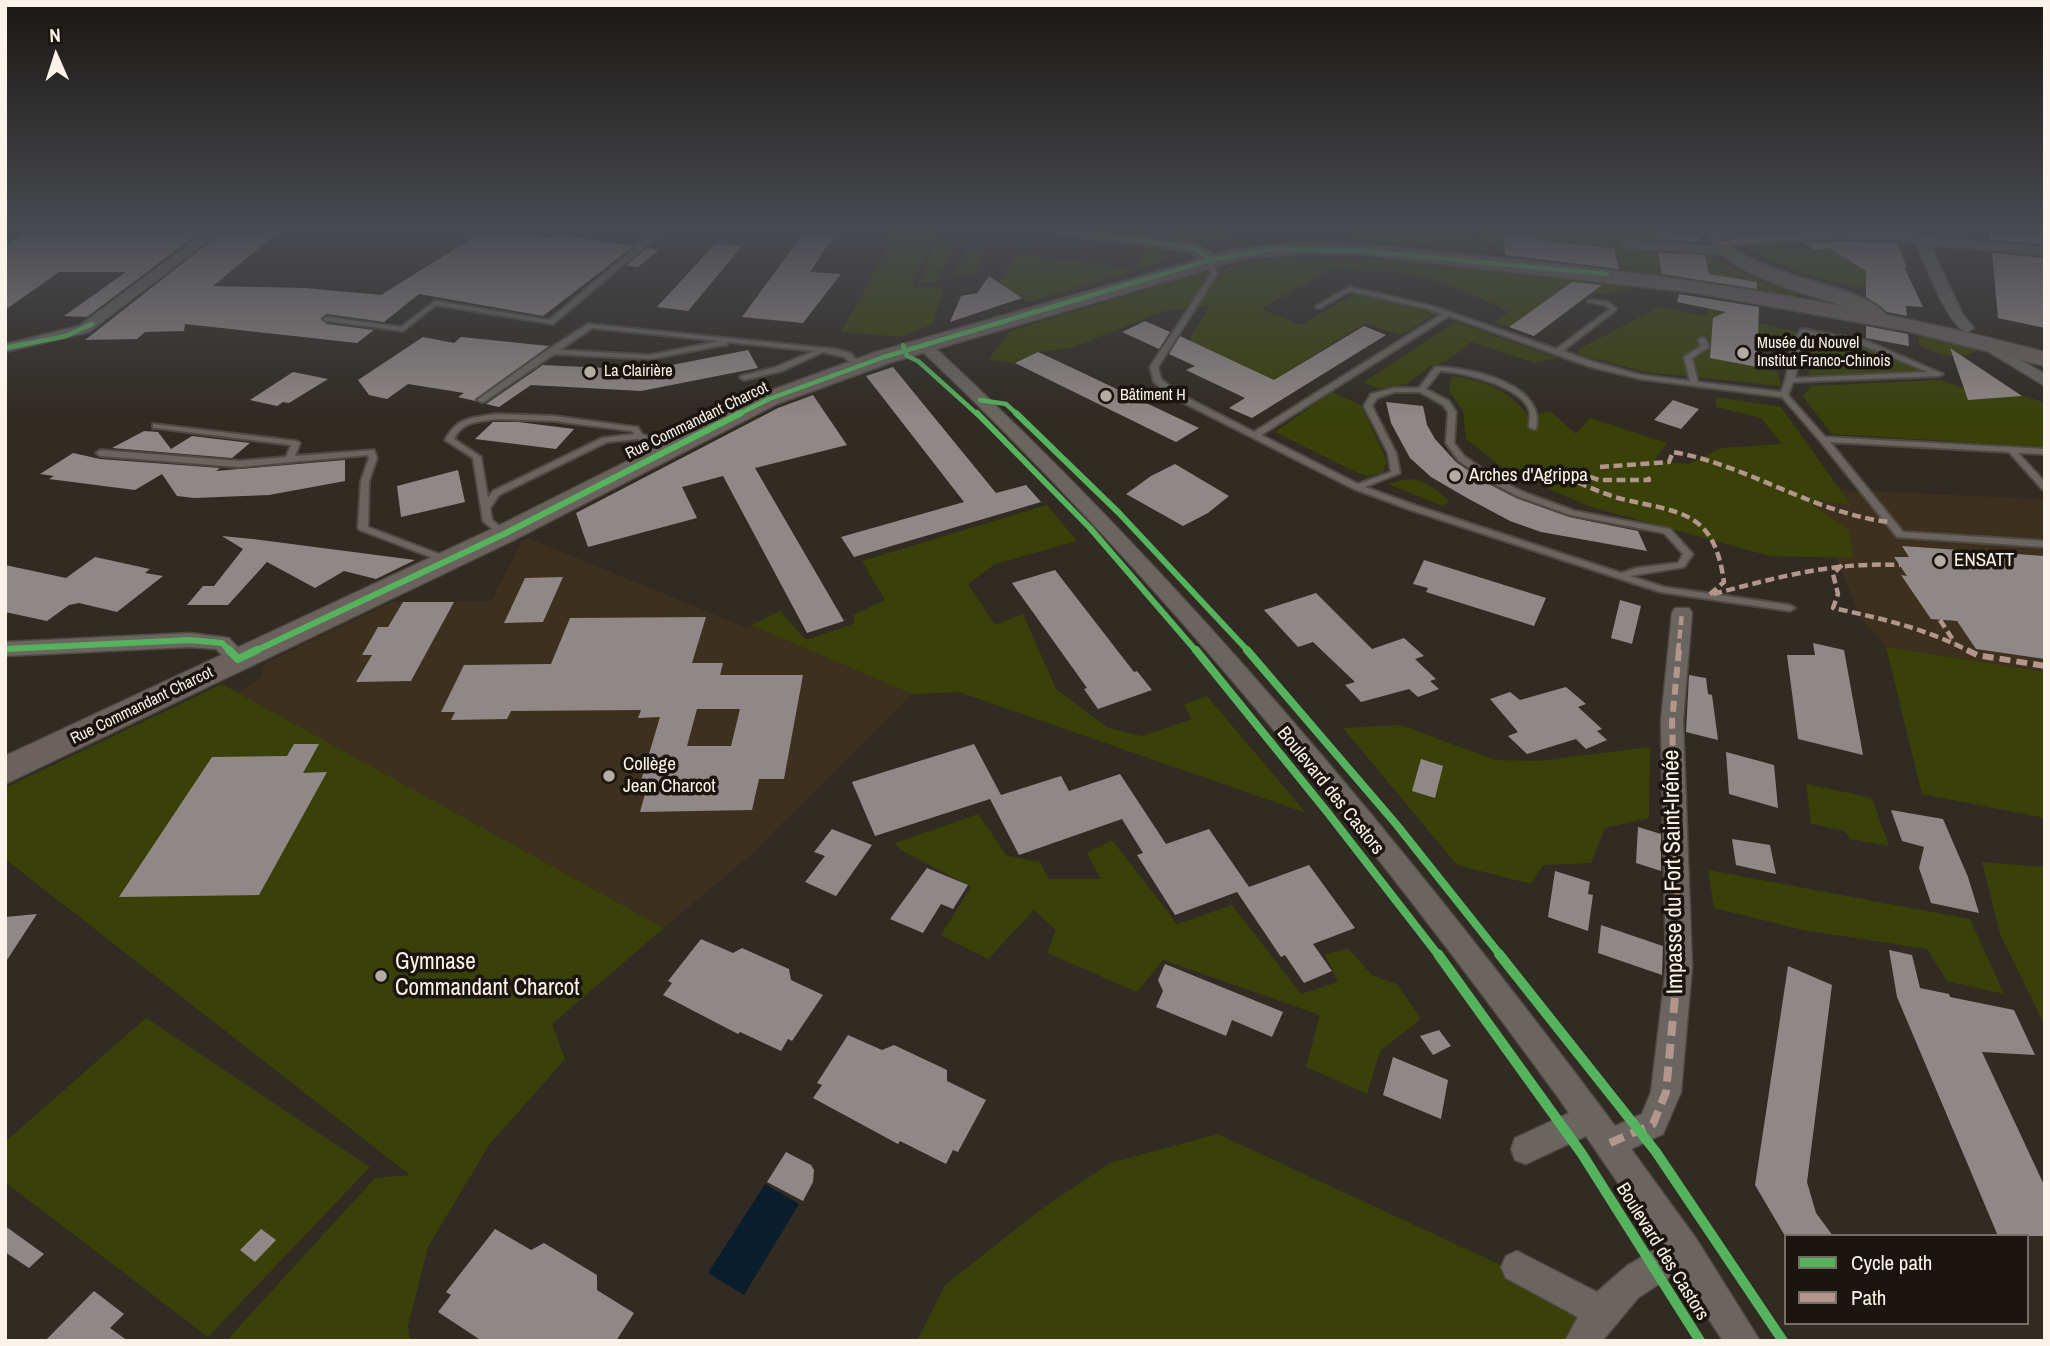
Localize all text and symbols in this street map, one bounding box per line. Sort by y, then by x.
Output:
north arrow [21,21,91,91]
text: N [49,22,61,48]
place label: Musée du Nouvel Institut Franco-Chinois [1757,334,1890,372]
marker: Musée du Nouvel Institut Franco-Chinois [1735,345,1751,361]
place label: La Clairière [604,362,673,382]
marker: La Clairière [582,364,598,380]
street label: Rue Commandant Charcot [623,378,771,464]
place label: Bâtiment H [1120,386,1186,406]
marker: Bâtiment H [1098,388,1114,404]
place label: Arches d'Agrippa [1469,465,1588,487]
marker: Arches d'Agrippa [1447,468,1463,484]
place label: ENSATT [1954,550,2014,572]
marker: ENSATT [1932,553,1948,569]
street label: Rue Commandant Charcot [68,663,216,749]
street label: Boulevard des Castors [1272,723,1388,859]
street label: Impasse du Fort Saint-Irénée [1658,750,1690,994]
place label: Collège Jean Charcot [623,754,716,798]
marker: Collège Jean Charcot [601,768,617,784]
place label: Gymnase Commandant Charcot [395,949,579,1003]
marker: Gymnase Commandant Charcot [373,968,389,984]
street label: Boulevard des Castors [1611,1179,1713,1325]
legend [1784,1234,2029,1325]
text: Cycle path [1851,1248,1932,1277]
text: Path [1851,1283,1886,1312]

